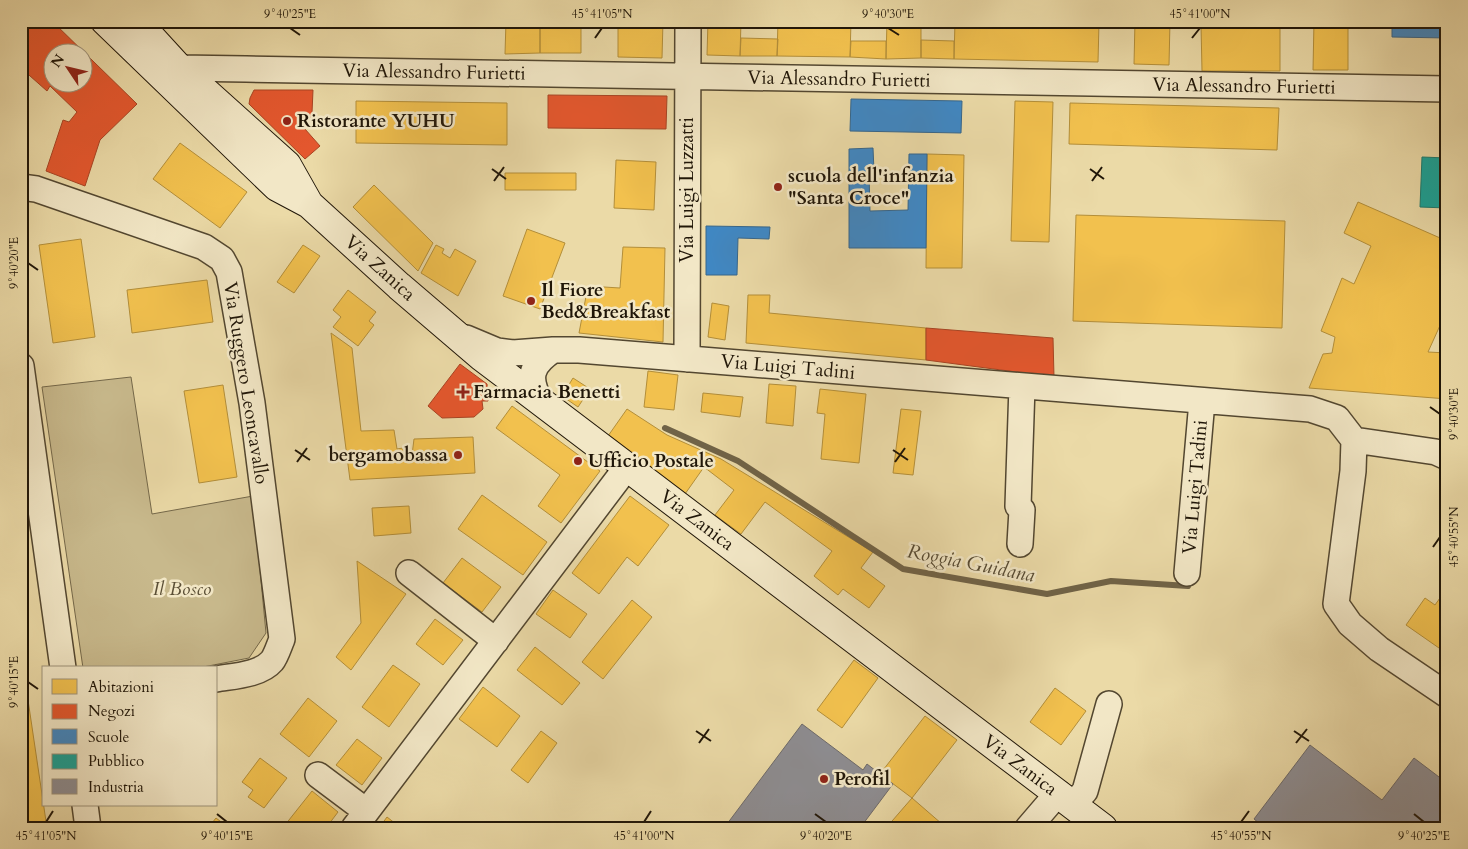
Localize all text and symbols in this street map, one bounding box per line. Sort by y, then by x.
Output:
text: 9°40'25"E [264,6,316,22]
text: 45°41'05"N [572,6,633,22]
text: 9°40'30"E [862,6,914,22]
text: 45°41'00"N [1170,6,1231,22]
north arrow [42,42,92,92]
text: N [46,50,69,71]
street label: Via Alessandro Furietti [342,57,526,87]
street label: Via Alessandro Furietti [747,64,931,94]
street label: Via Alessandro Furietti [1152,71,1336,101]
place label: Ristorante YUHU [297,108,455,134]
marker: Ristorante YUHU [281,115,293,127]
street label: Via Luigi Luzzatti [674,117,700,263]
place label: scuola dell'infanzia "Santa Croce" [788,163,954,211]
marker: scuola dell'infanzia "Santa Croce" [772,181,784,193]
street label: Via Zanica [339,229,421,307]
text: 9°40'20"E [6,237,22,289]
place label: Il Fiore Bed&Breakfast [541,277,670,325]
street label: Via Ruggero Leoncavallo [217,280,275,486]
marker: Il Fiore Bed&Breakfast [525,295,537,307]
street label: Via Luigi Tadini [720,348,856,386]
place label: Farmacia Benetti [473,379,621,405]
marker: Farmacia Benetti [457,386,469,398]
text: 9°40'30"E [1446,388,1462,440]
street label: Via Luigi Tadini [1176,419,1214,555]
place label: bergamobassa [328,442,449,468]
place label: Ufficio Postale [588,448,714,474]
marker: bergamobassa [452,449,464,461]
marker: Ufficio Postale [572,455,584,467]
street label: Via Zanica [654,483,740,557]
text: 45°40'55"N [1446,506,1462,567]
water label: Roggia Guidana [905,537,1037,589]
park label: Il Bosco [153,576,212,602]
text: 9°40'15"E [6,656,22,708]
legend [42,666,218,806]
text: Abitazioni [88,677,154,697]
text: Negozi [88,701,135,721]
text: Scuole [88,727,130,747]
street label: Via Zanica [977,728,1063,802]
text: Pubblico [88,751,144,771]
place label: Perofil [834,766,890,792]
marker: Perofil [818,773,830,785]
text: Industria [88,777,144,797]
text: 45°41'05"N [16,828,77,844]
text: 9°40'15"E [201,828,253,844]
text: 45°41'00"N [614,828,675,844]
text: 9°40'20"E [800,828,852,844]
text: 45°40'55"N [1211,828,1272,844]
text: 9°40'25"E [1398,828,1450,844]

